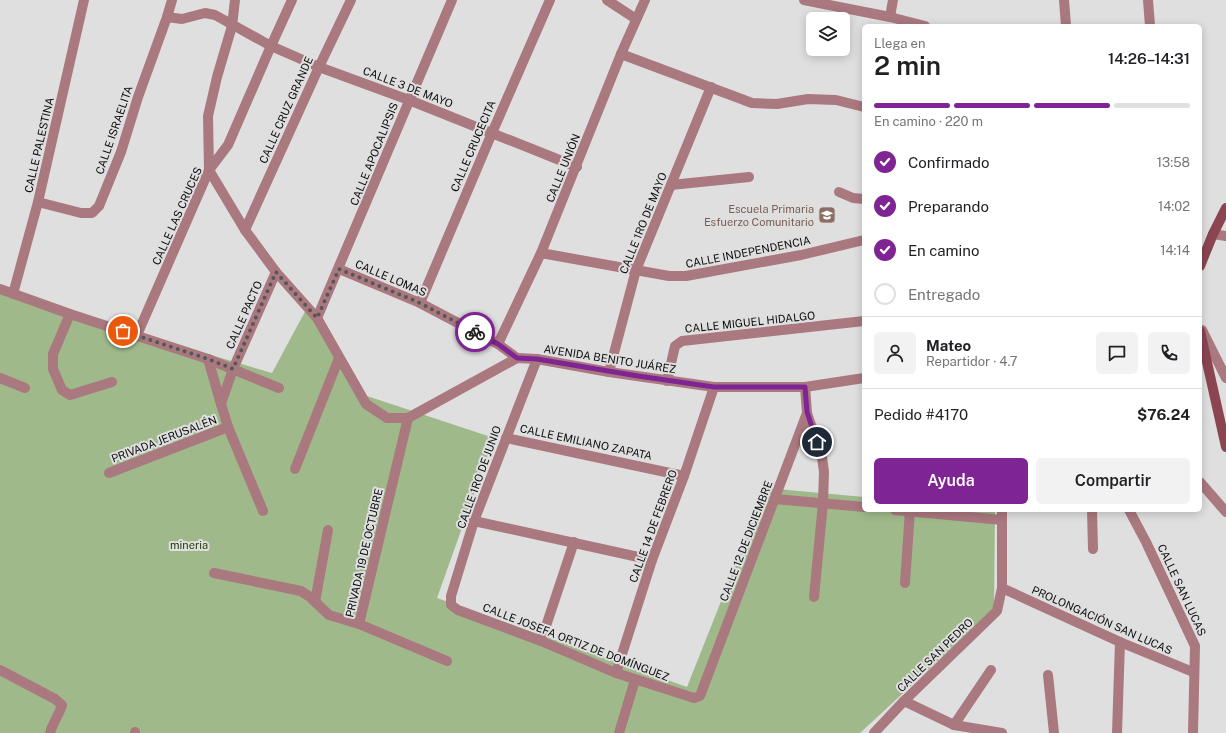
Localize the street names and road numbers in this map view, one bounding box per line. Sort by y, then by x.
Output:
street label: CALLE CRUZ GRANDE [257,55,315,165]
street label: CALLE 3 DE MAYO [361,64,455,110]
street label: CALLE ISRAELITA [93,84,135,176]
street label: CALLE PALESTINA [22,96,56,194]
street label: CALLE CRUCECITA [448,98,498,194]
street label: CALLE APOCALIPSIS [348,101,400,207]
street label: CALLE UNIÓN [543,132,582,204]
street label: CALLE LAS CRUCES [150,165,204,267]
street label: CALLE 1RO DE MAYO [617,171,669,275]
street label: CALLE INDEPENDENCIA [685,234,812,270]
street label: CALLE LOMAS [353,258,429,298]
street label: CALLE PACTO [224,279,264,351]
street label: CALLE MIGUEL HIDALGO [684,309,816,335]
street label: AVENIDA BENITO JUÁREZ [543,342,677,375]
street label: PRIVADA JERUSALÉN [109,412,218,465]
street label: CALLE EMILIANO ZAPATA [519,422,653,462]
street label: CALLE 1RO DE JUNIO [455,424,503,530]
street label: CALLE 14 DE FEBRERO [627,468,679,584]
street label: CALLE 12 DE DICIEMBRE [717,479,775,603]
street label: PRIVADA 19 DE OCTUBRE [343,487,385,619]
street label: CALLE SAN LUCAS [1156,542,1208,638]
street label: PROLONGACIÓN SAN LUCAS [1030,583,1174,656]
street label: CALLE JOSEFA ORTIZ DE DOMÍNGUEZ [481,600,671,683]
street label: CALLE SAN PEDRO [895,616,975,694]

